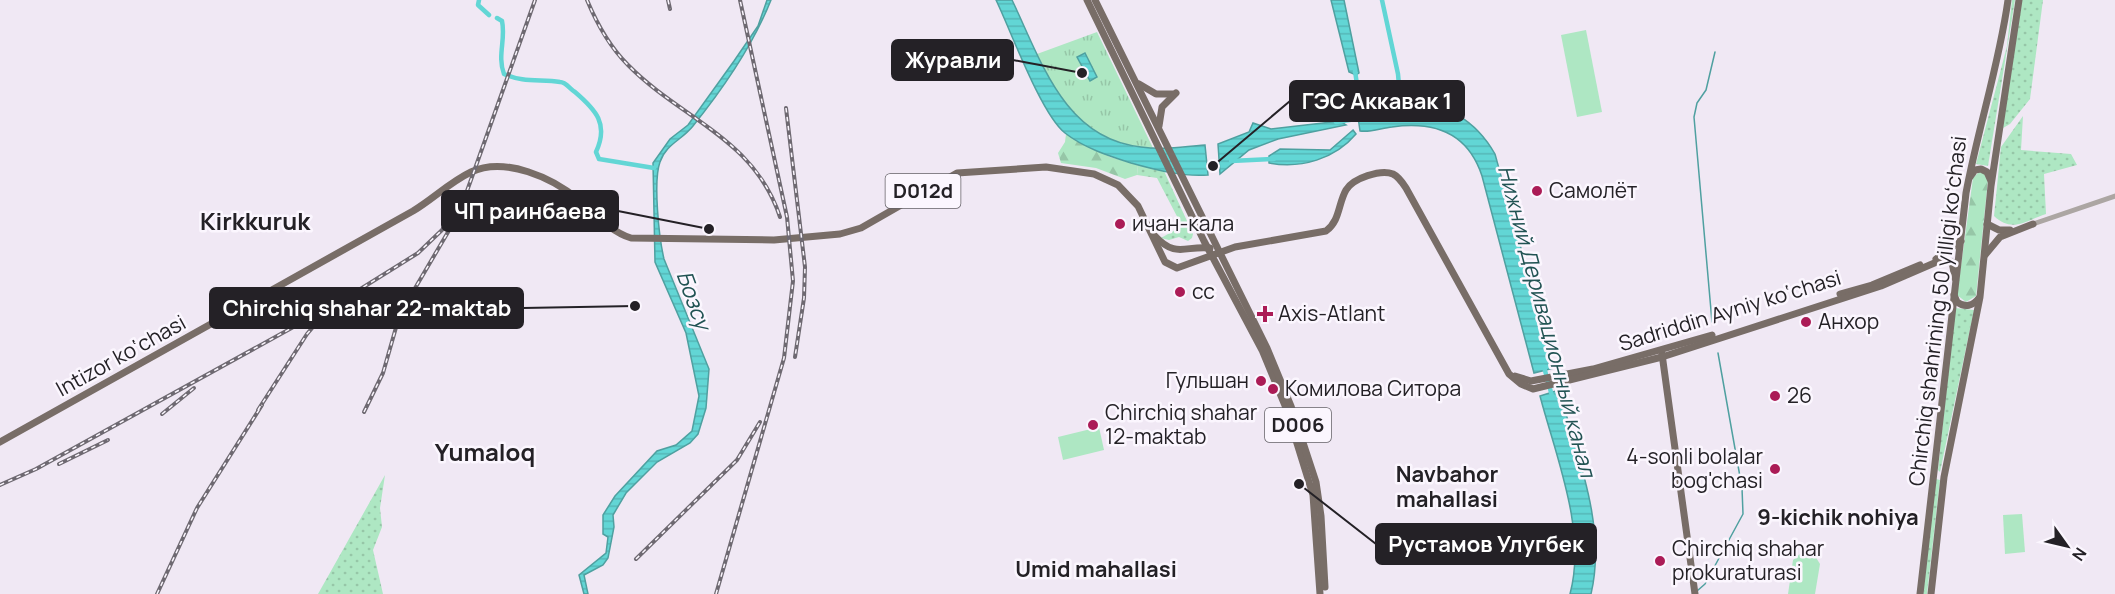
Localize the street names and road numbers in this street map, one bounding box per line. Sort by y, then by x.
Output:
street label: Chirchiq shahrining 50 yilligi koʻchasi [1902,134,1972,487]
road number: D012d [886,174,960,208]
street label: Sadriddin Ayniy ko‘chasi [1615,263,1844,357]
street label: Intizor ko‘chasi [51,308,190,402]
road number: D006 [1265,408,1331,442]

